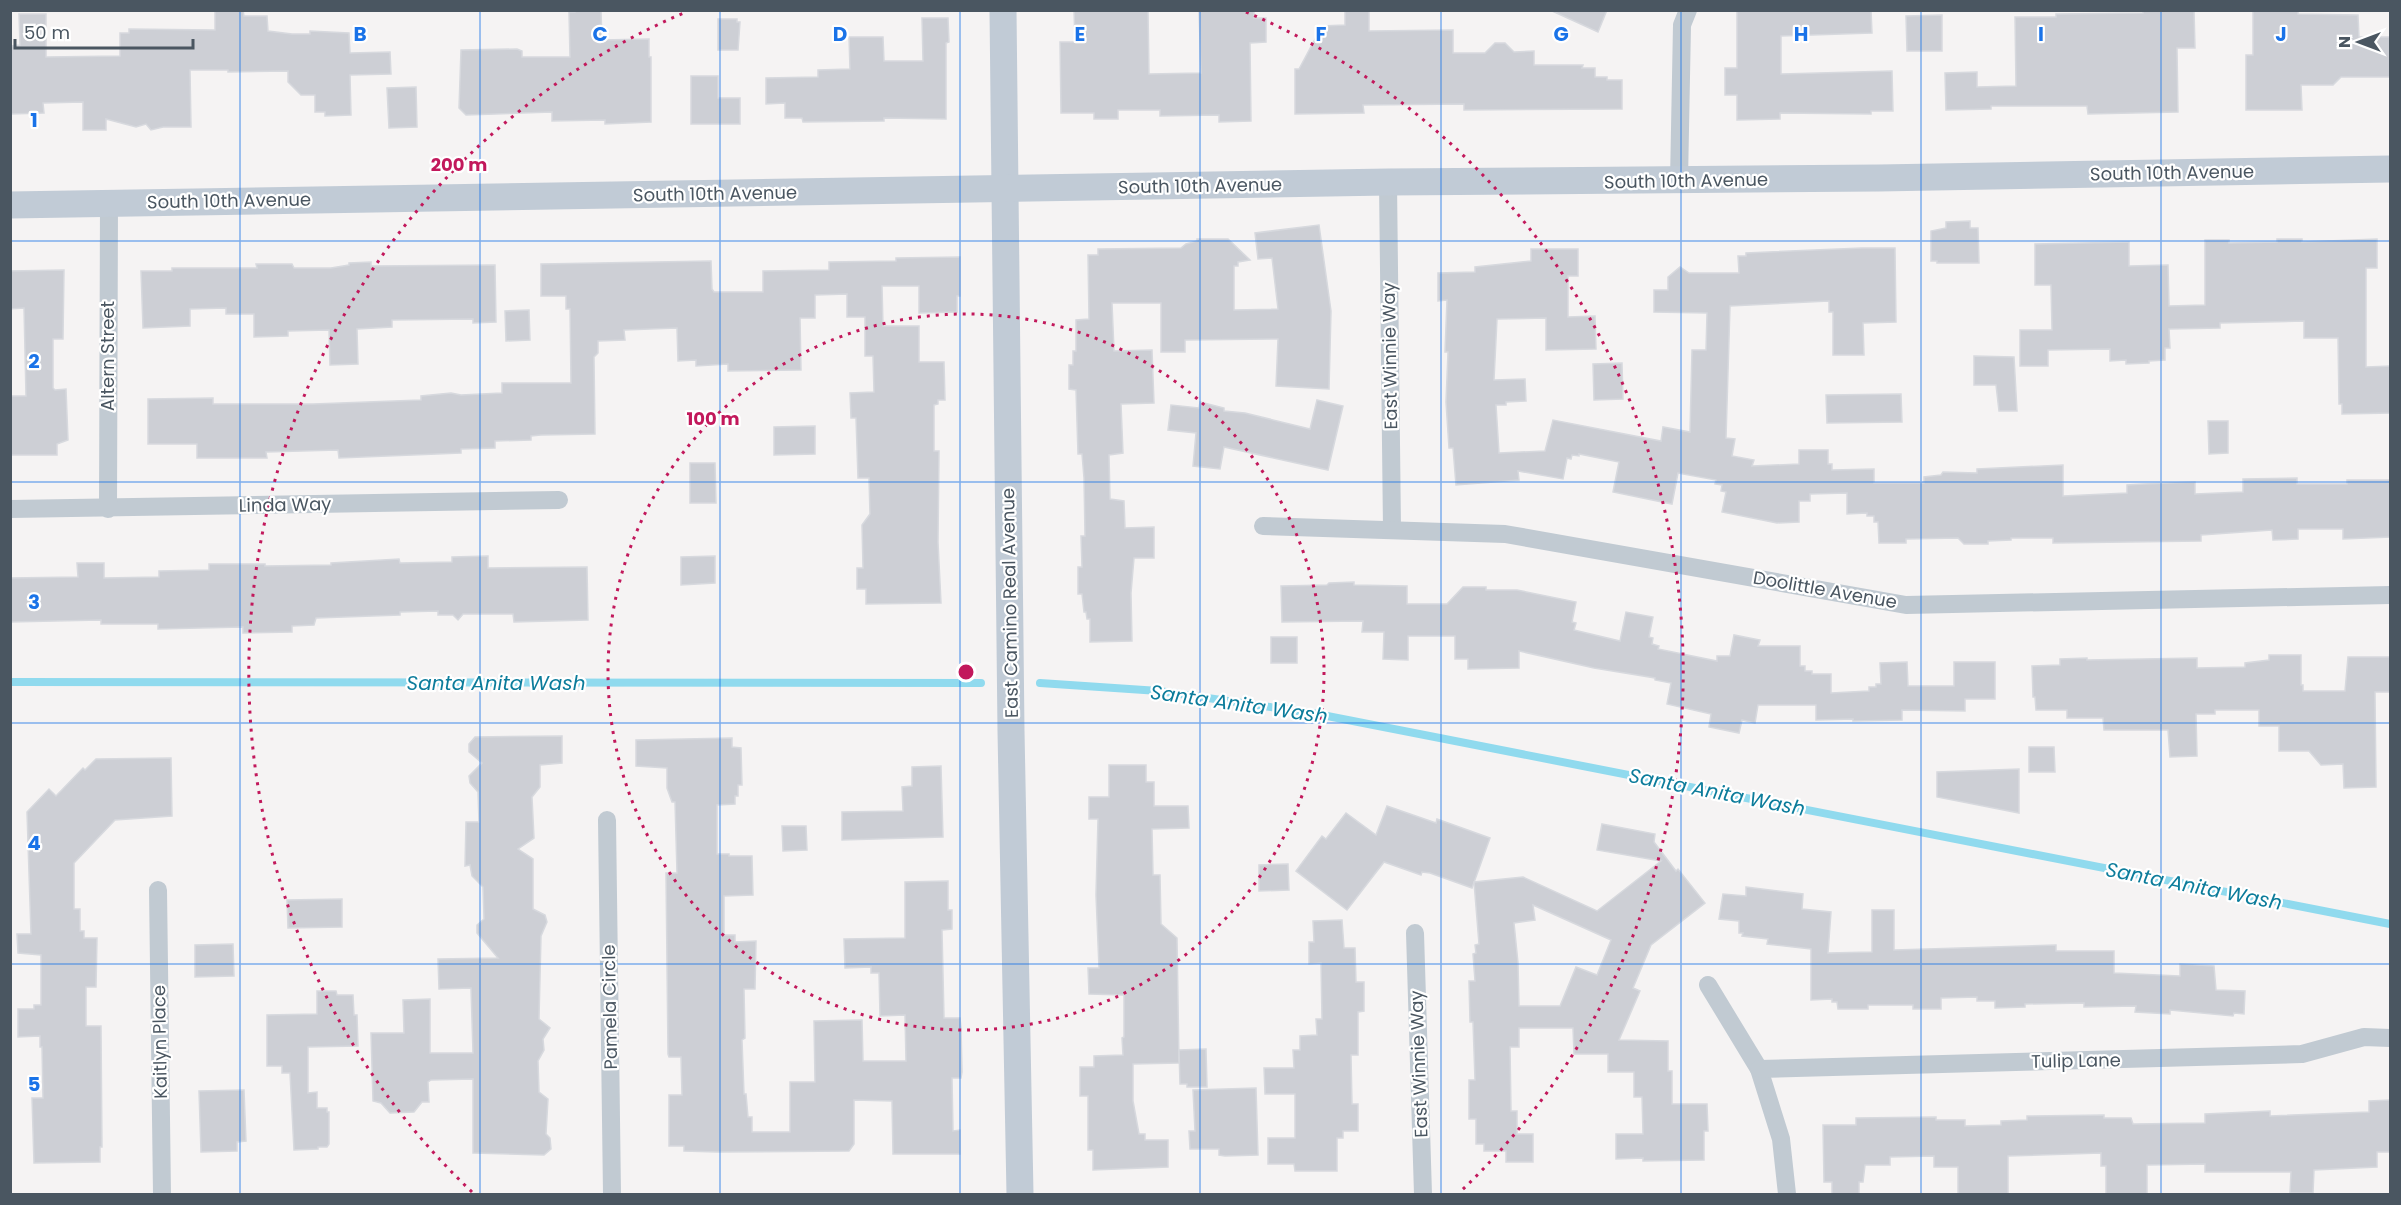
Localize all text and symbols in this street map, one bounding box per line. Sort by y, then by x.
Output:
scale bar [15,12,194,50]
north arrow [2329,12,2389,72]
text: 50 m [24,20,70,45]
text: B [353,20,367,48]
text: C [592,20,608,48]
text: D [833,20,847,48]
text: E [1075,20,1085,48]
text: F [1316,20,1327,48]
text: G [1553,20,1569,48]
text: H [1794,20,1808,48]
text: I [2038,20,2044,48]
text: J [2275,20,2287,48]
text: N [2333,36,2356,48]
text: 1 [30,106,38,134]
text: 200 m [431,152,487,177]
street label: South 10th Avenue [2090,159,2254,186]
street label: South 10th Avenue [1604,167,1768,194]
street label: South 10th Avenue [1118,172,1282,199]
street label: South 10th Avenue [633,180,797,207]
street label: South 10th Avenue [147,187,311,214]
street label: East Winnie Way [1376,282,1403,430]
street label: Altern Street [95,301,120,411]
text: 2 [28,347,40,375]
text: 100 m [686,406,740,431]
street label: East Camino Real Avenue [995,488,1024,718]
street label: Linda Way [238,491,332,518]
street label: Doolittle Avenue [1751,565,1899,614]
text: 3 [28,588,40,616]
centre of rings [956,662,976,682]
water label: Santa Anita Wash [407,669,585,697]
water label: Santa Anita Wash [1148,678,1330,730]
water label: Santa Anita Wash [1626,761,1808,823]
text: 4 [27,829,41,857]
water label: Santa Anita Wash [2103,855,2285,917]
street label: Pamela Circle [596,944,623,1070]
street label: Kaitlyn Place [146,985,173,1099]
street label: East Winnie Way [1403,990,1434,1138]
street label: Tulip Lane [2031,1047,2121,1074]
text: 5 [28,1070,41,1098]

